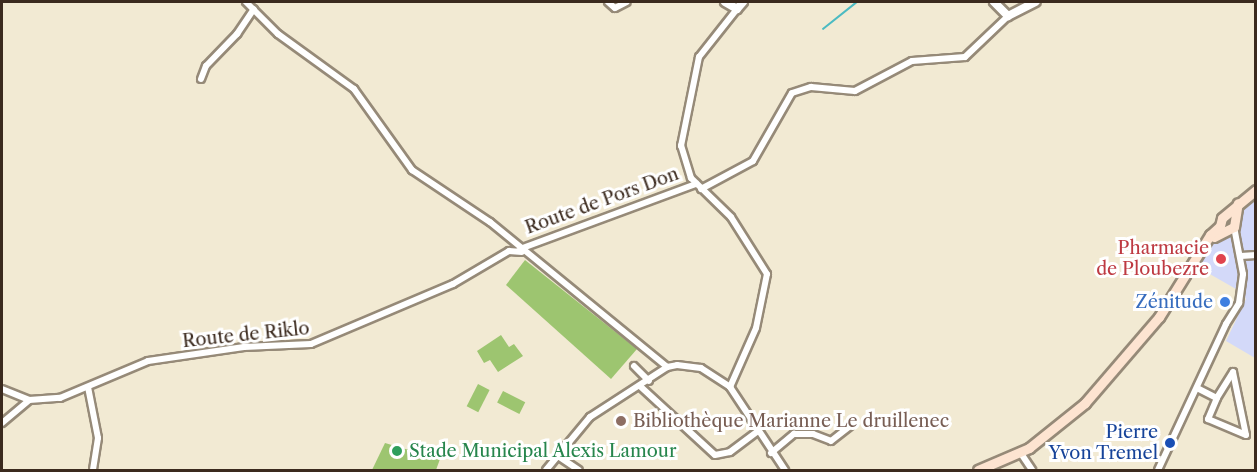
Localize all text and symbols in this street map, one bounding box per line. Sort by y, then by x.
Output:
street label: Route de Pors Don [522,163,682,239]
place label: Pharmacie de Ploubezre [1096,238,1209,280]
marker: Pharmacie de Ploubezre [1214,252,1228,266]
place label: Zénitude [1136,291,1213,313]
marker: Zénitude [1218,295,1232,309]
street label: Route de Riklo [181,318,311,352]
place label: Bibliothèque Marianne Le druillenec [633,410,949,432]
marker: Bibliothèque Marianne Le druillenec [614,414,628,428]
place label: Pierre Yvon Tremel [1048,422,1158,464]
marker: Pierre Yvon Tremel [1163,436,1177,450]
place label: Stade Municipal Alexis Lamour [409,440,677,462]
marker: Stade Municipal Alexis Lamour [390,444,404,458]

